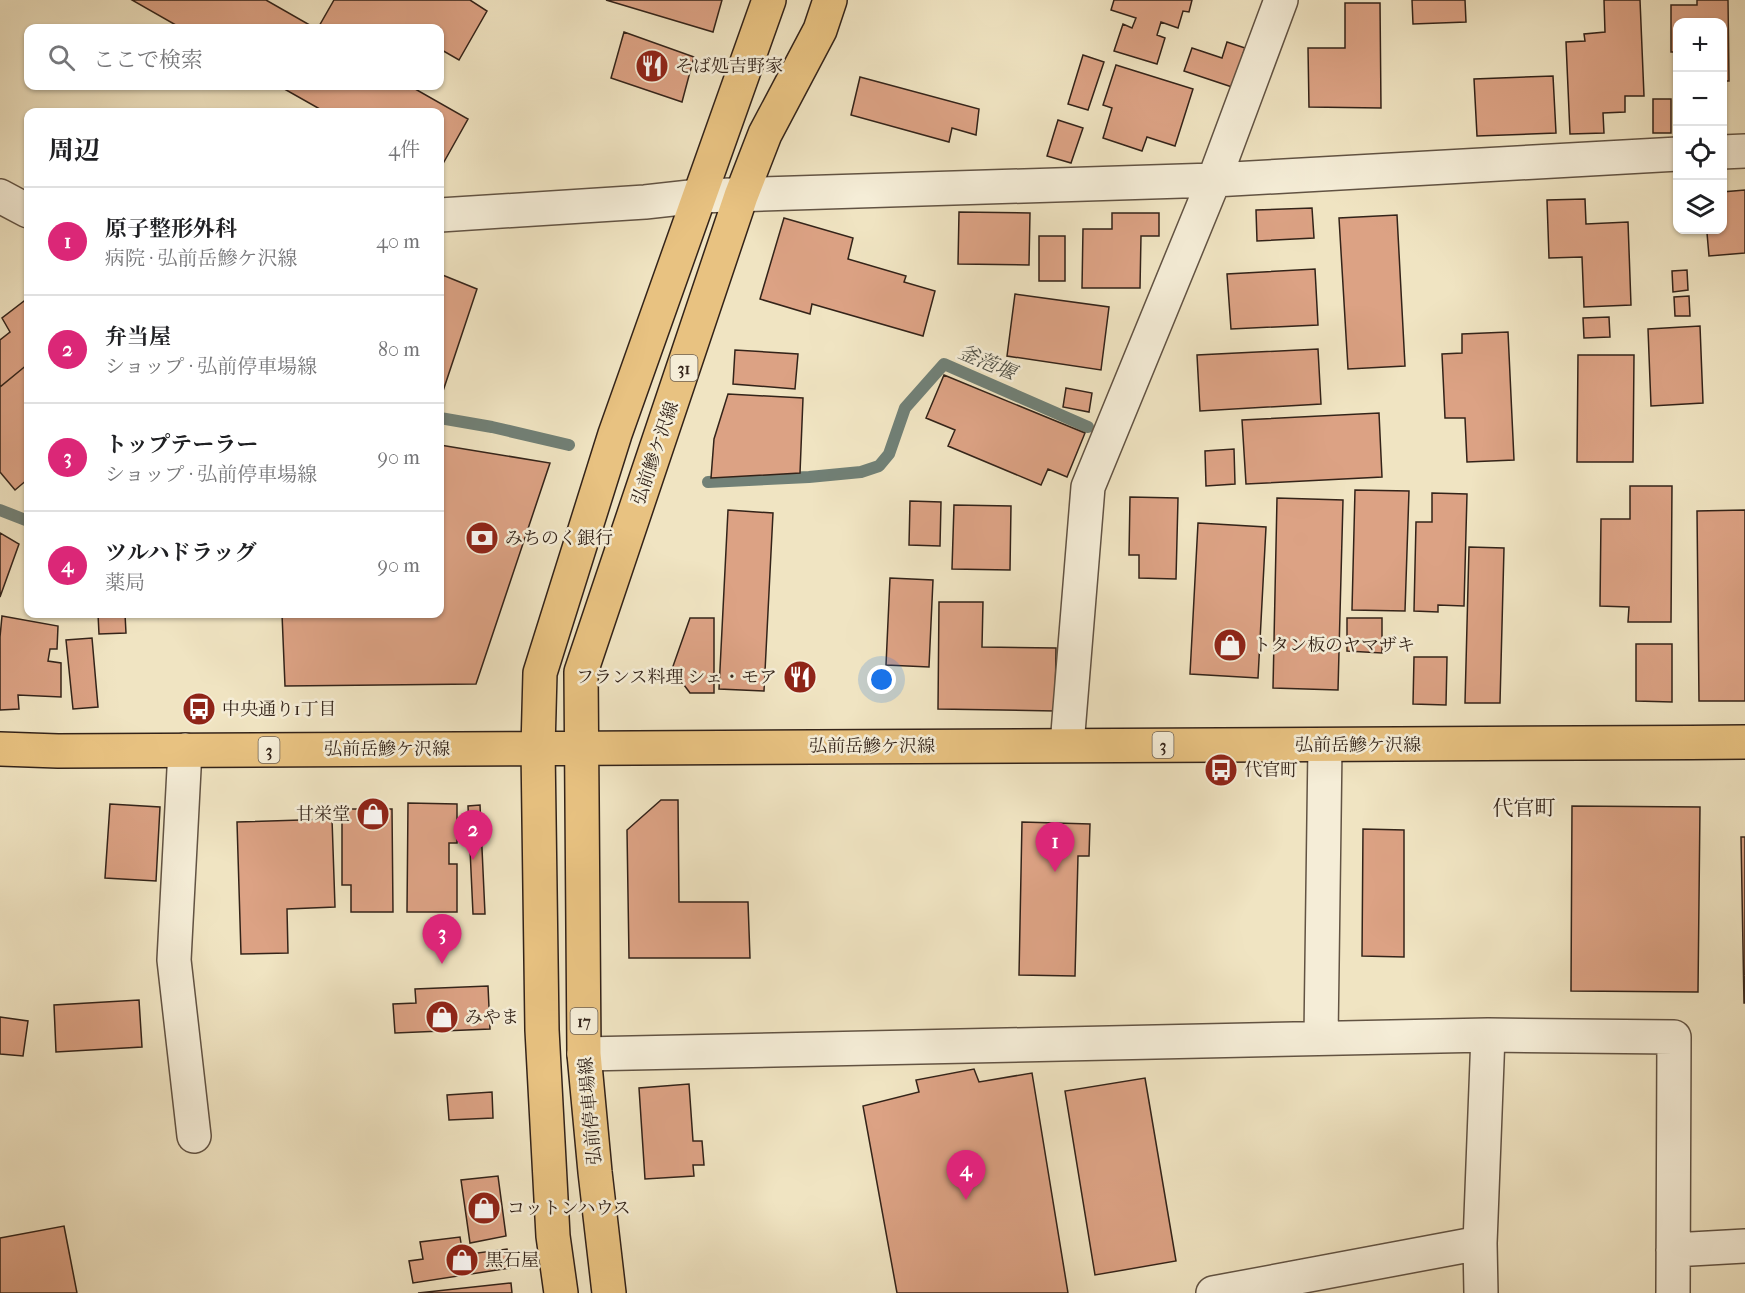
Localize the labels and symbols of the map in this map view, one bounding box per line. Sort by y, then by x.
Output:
restaurant icon: そば処吉野家 [634,48,670,84]
place label: そば処吉野家 [675,56,783,77]
water label: 釜萢堰 [955,340,1022,386]
road number: 31 [670,355,698,381]
street label: 弘前鰺ケ沢線 [628,399,683,508]
bank icon: みちのく銀行 [464,520,500,556]
place label: みちのく銀行 [505,528,613,549]
shop icon: トタン板のヤマザキ [1212,627,1248,663]
place label: トタン板のヤマザキ [1253,635,1415,656]
restaurant icon: フランス料理 シェ・モア [782,659,818,695]
your location [867,665,896,694]
place label: フランス料理 シェ・モア [576,667,777,688]
bus stop icon: 中央通り1丁目 [181,691,217,727]
place label: 中央通り1丁目 [222,699,336,720]
road number: 3 [1152,732,1174,758]
street label: 弘前岳鰺ケ沢線 [1295,735,1421,756]
street label: 弘前岳鰺ケ沢線 [809,736,935,757]
road number: 3 [258,737,280,763]
street label: 弘前岳鰺ケ沢線 [324,739,450,760]
bus stop icon: 代官町 [1203,752,1239,788]
place label: 代官町 [1244,760,1298,781]
shop icon: 甘栄堂 [355,796,391,832]
district label: 代官町 [1493,796,1556,820]
place label: 甘栄堂 [296,804,350,825]
pin: 2 [454,810,492,860]
pin: 1 [1036,822,1074,872]
pin: 3 [422,914,462,964]
shop icon: みやま [424,999,460,1035]
place label: みやま [465,1007,519,1028]
road number: 17 [570,1008,598,1034]
street label: 弘前停車場線 [575,1056,606,1166]
pin: 4 [946,1150,986,1200]
shop icon: コットンハウス [466,1190,502,1226]
place label: コットンハウス [507,1198,631,1219]
shop icon: 黒石屋 [444,1242,480,1278]
place label: 黒石屋 [485,1250,539,1271]

